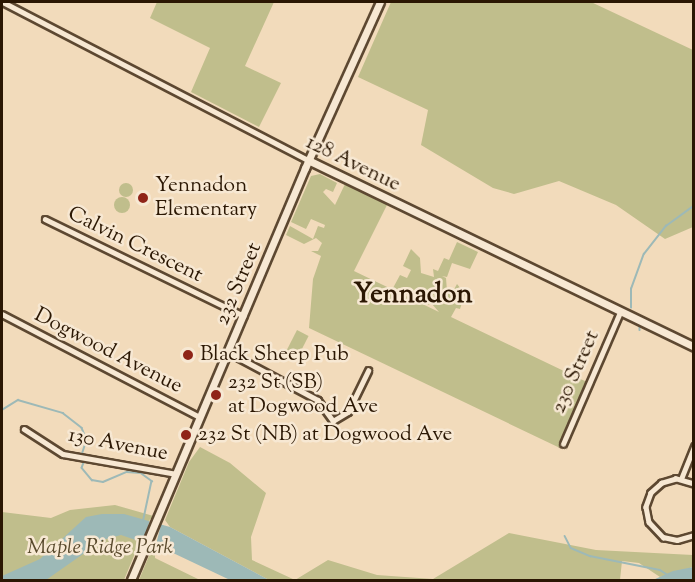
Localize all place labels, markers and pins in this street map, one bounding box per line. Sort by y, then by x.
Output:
place label: Yennadon Elementary [155,173,257,223]
marker: Yennadon Elementary [136,191,150,205]
place label: Black Sheep Pub [200,342,349,368]
marker: Black Sheep Pub [181,348,195,362]
place label: 232 St (SB) at Dogwood Ave [228,370,378,420]
marker: 232 St (SB) at Dogwood Ave [209,388,223,402]
place label: 232 St (NB) at Dogwood Ave [198,422,452,448]
marker: 232 St (NB) at Dogwood Ave [179,428,193,442]

